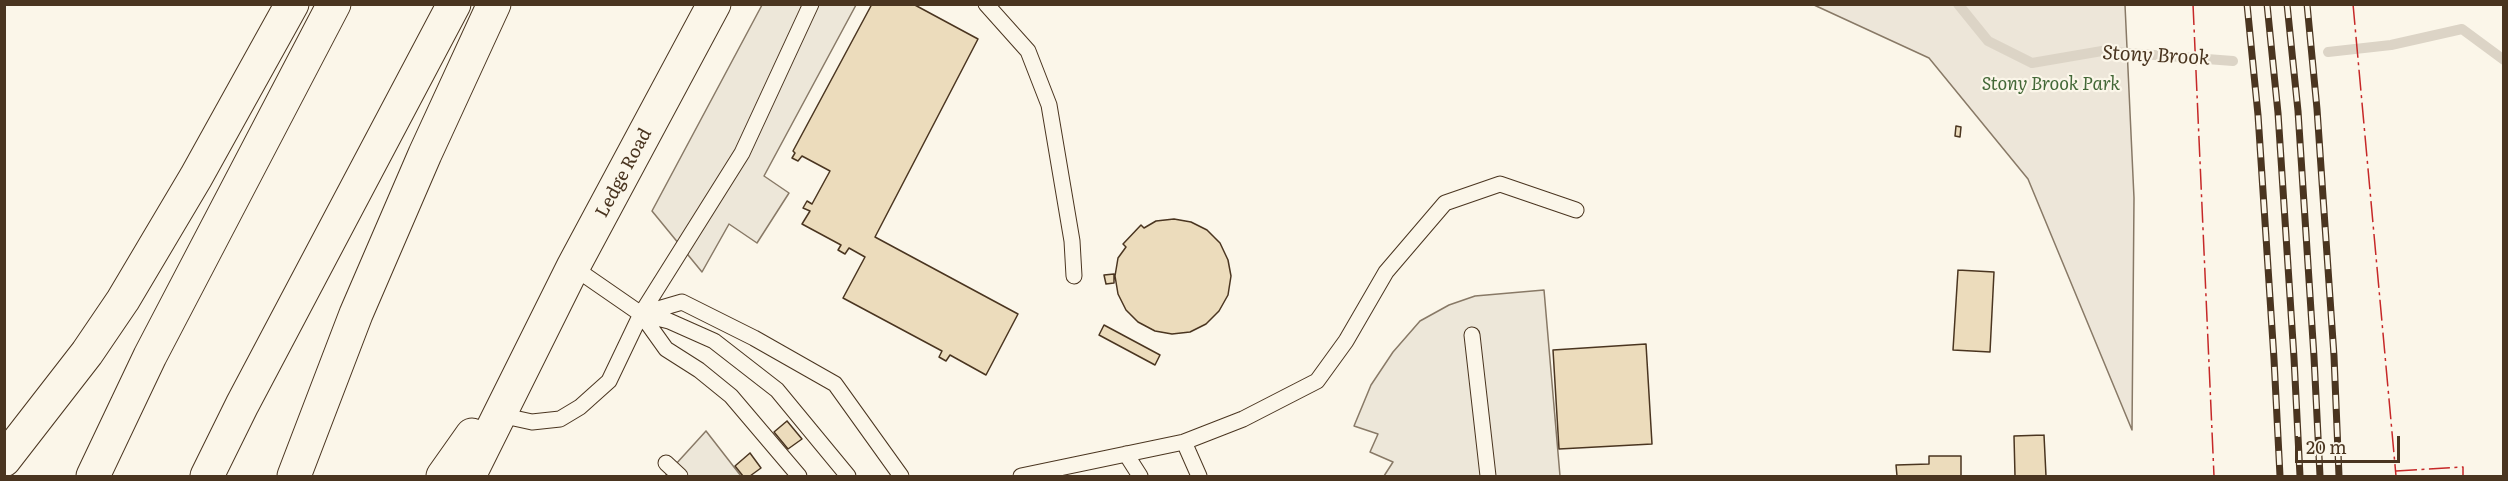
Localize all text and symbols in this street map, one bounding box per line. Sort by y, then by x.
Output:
water label: Stony Brook [2102,41,2210,71]
park label: Stony Brook Park [1982,74,2120,96]
street label: Ledge Road [591,125,657,221]
scale bar [2298,424,2403,462]
text: 20 m [2306,433,2347,460]

